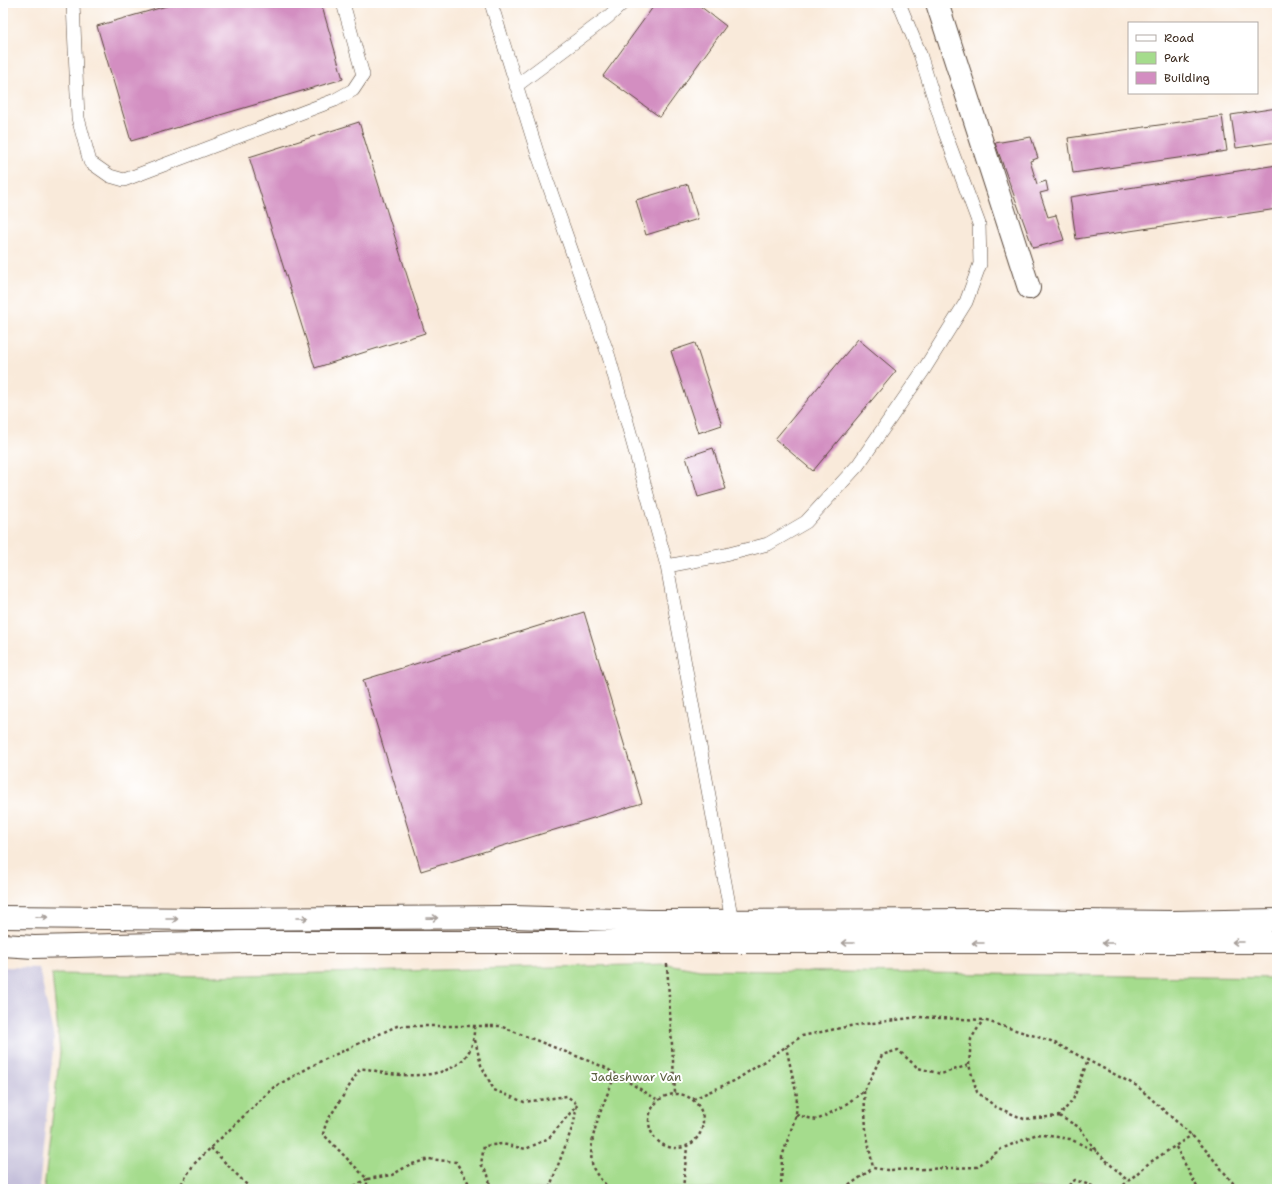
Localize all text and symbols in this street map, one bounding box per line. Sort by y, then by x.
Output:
legend [1128,22,1258,94]
text: Road [1164,30,1195,46]
text: Park [1164,50,1190,66]
text: Building [1164,70,1210,86]
one-way arrow [35,913,48,921]
one-way arrow [295,914,308,922]
one-way arrow [425,914,438,922]
one-way arrow [165,915,178,923]
one-way arrow [1232,938,1245,946]
one-way arrow [842,939,855,947]
one-way arrow [972,939,985,947]
one-way arrow [1102,939,1115,947]
park label: Jadeshwar Van [591,1069,681,1085]

